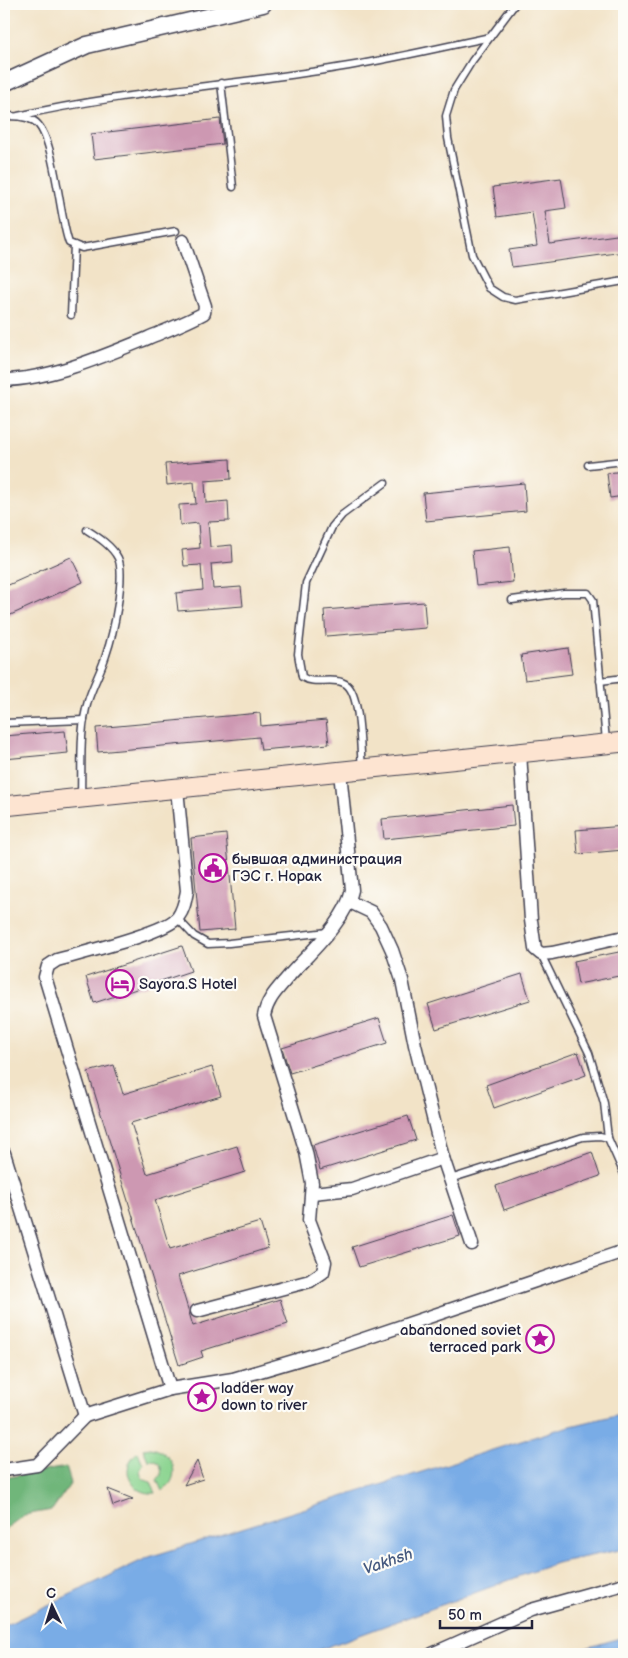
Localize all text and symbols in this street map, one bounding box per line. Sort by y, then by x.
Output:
place label: бывшая администрация ГЭС г. Норак [232,850,402,886]
public building icon: бывшая администрация ГЭС г. Норак [198,853,228,883]
hotel icon: Sayora.S Hotel [105,969,135,999]
place label: Sayora.S Hotel [139,975,237,994]
place label: abandoned soviet terraced park [400,1321,522,1357]
place icon: abandoned soviet terraced park [525,1324,555,1354]
place label: ladder way down to river [221,1379,308,1415]
place icon: ladder way down to river [187,1382,217,1412]
water label: Vakhsh [361,1545,416,1579]
north arrow [28,1580,78,1630]
text: С [46,1585,57,1602]
scale bar [440,1598,533,1630]
text: 50 m [448,1606,482,1625]

